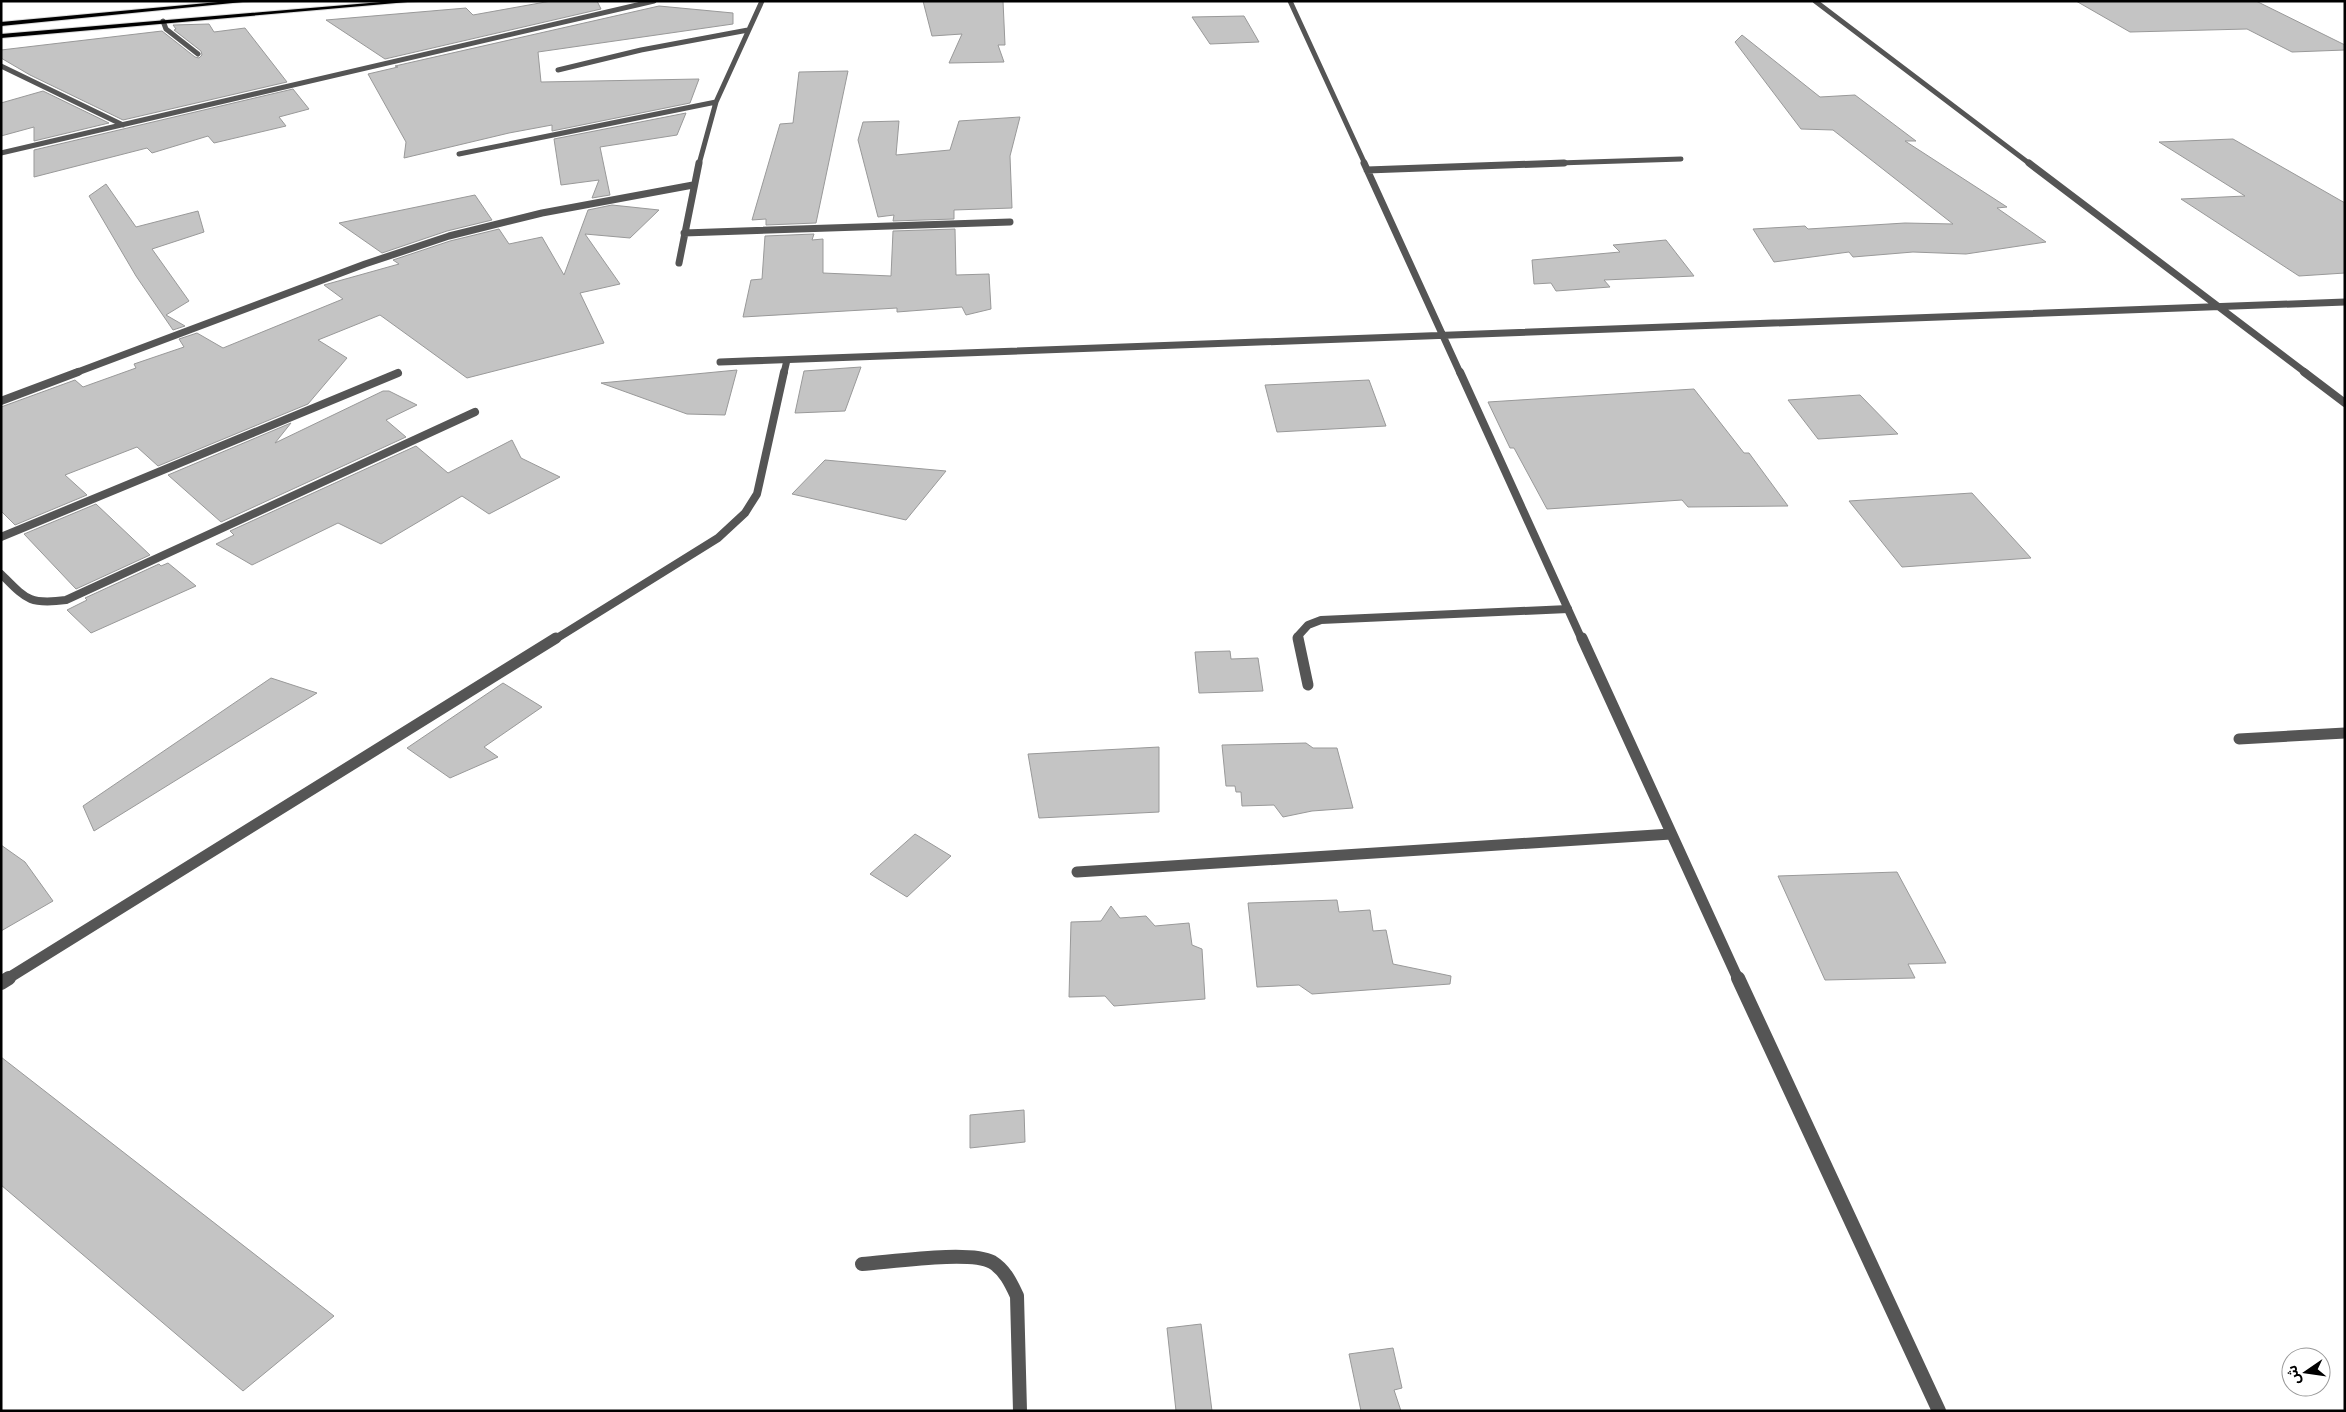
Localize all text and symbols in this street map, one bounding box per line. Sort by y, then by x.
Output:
north arrow [2281,1347,2331,1397]
text: ش [2282,1364,2303,1386]

